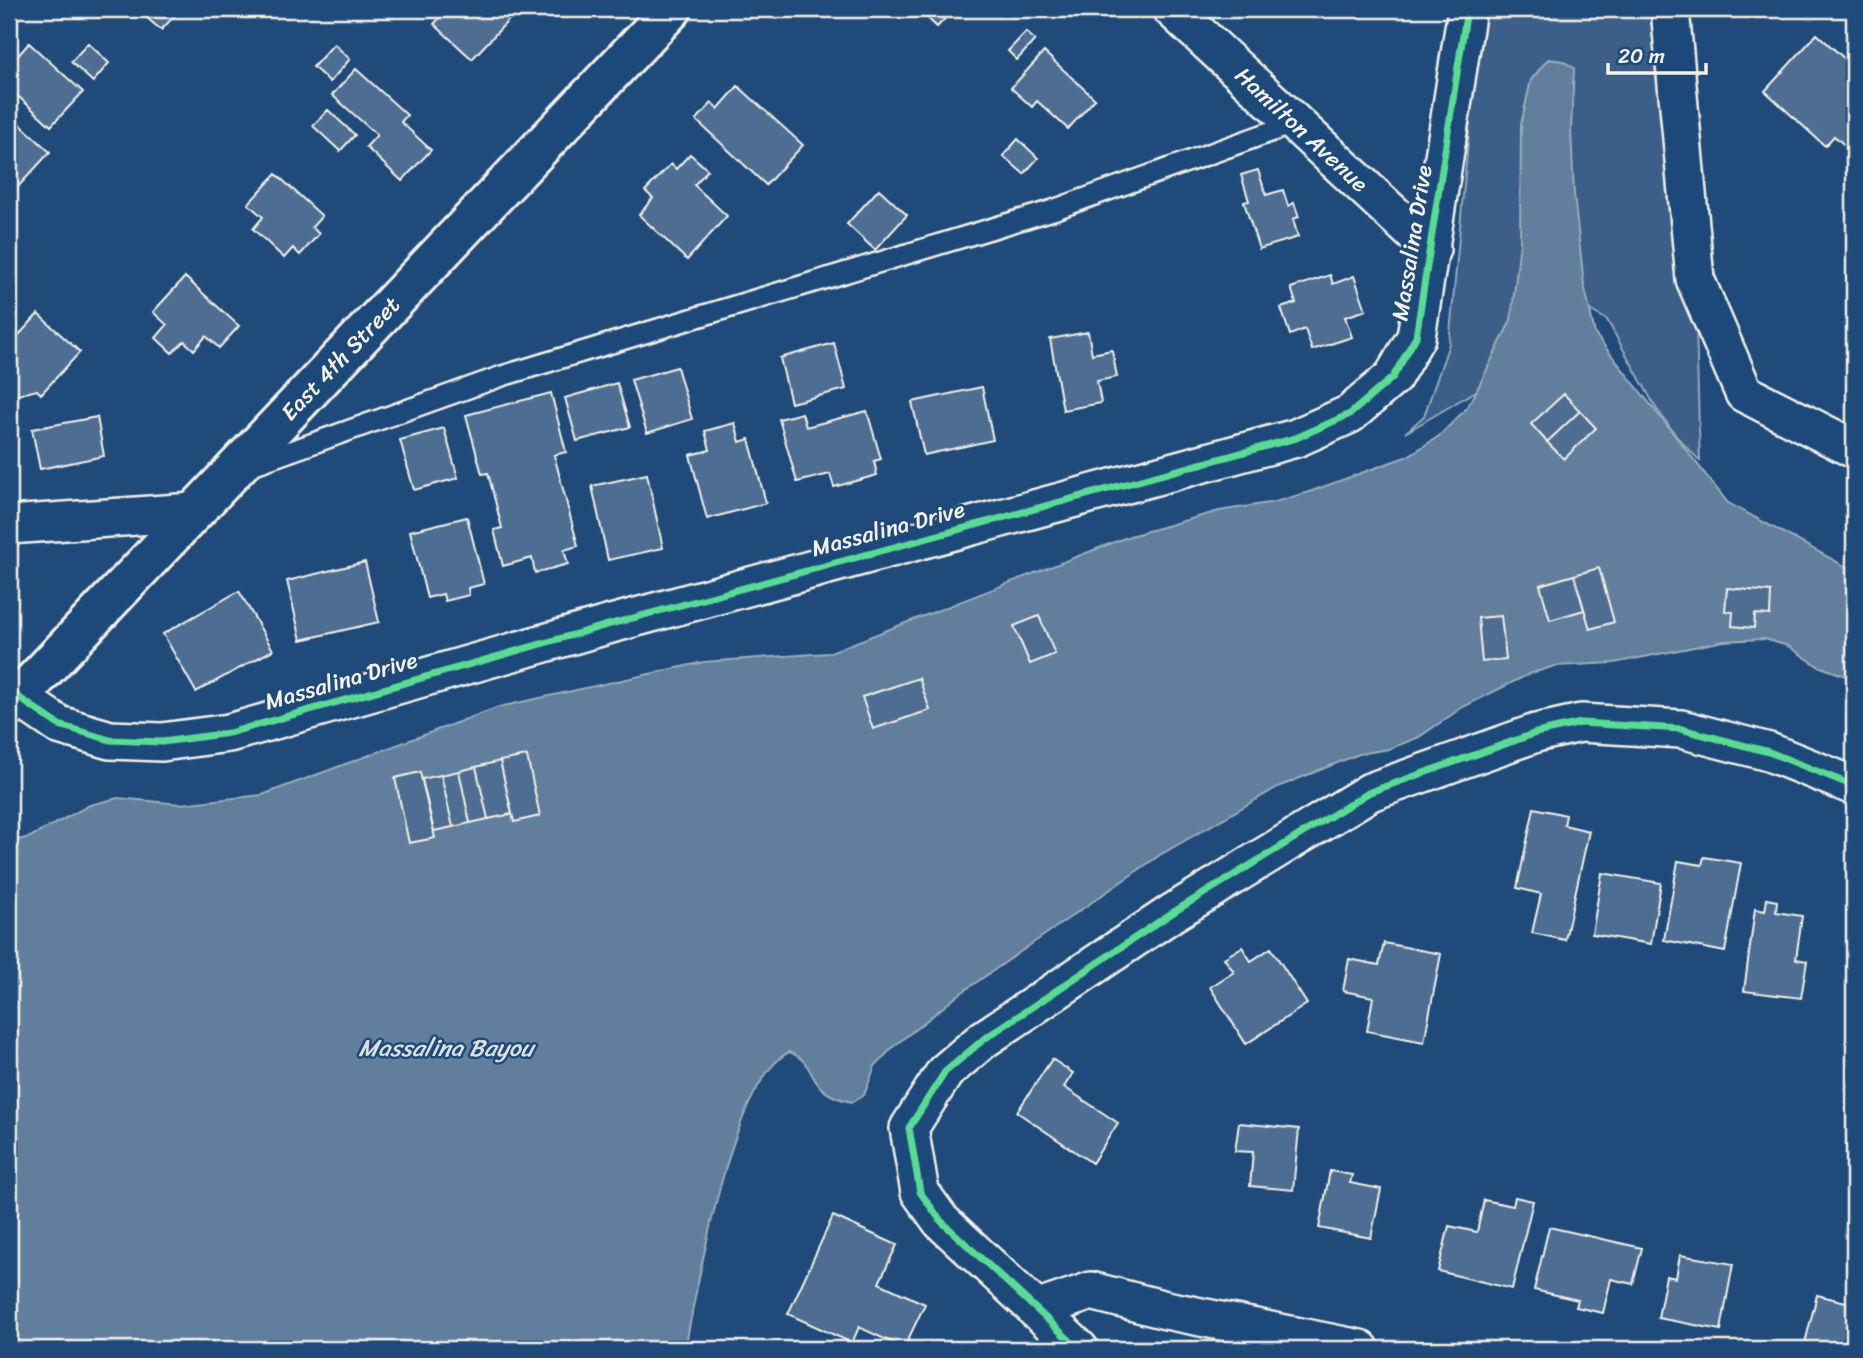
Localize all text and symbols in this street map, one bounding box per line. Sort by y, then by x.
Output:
scale bar [1608,32,1706,76]
text: 20 m [1618,37,1665,75]
street label: Hamilton Avenue [1225,56,1378,202]
street label: Massalina Drive [1379,162,1445,324]
street label: East 4th Street [270,286,410,430]
street label: Massalina Drive [807,489,969,569]
street label: Massalina Drive [260,640,422,722]
water label: Massalina Bayou [359,1027,537,1069]

